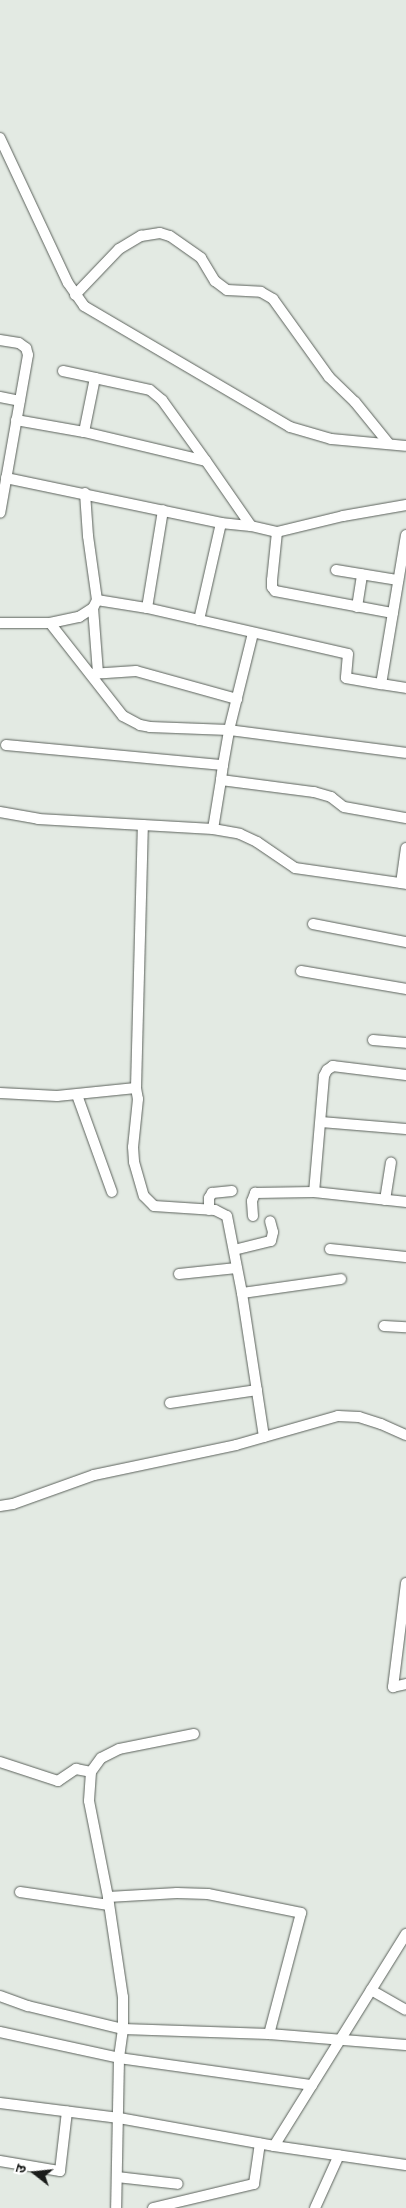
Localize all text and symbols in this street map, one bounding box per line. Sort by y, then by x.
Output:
north arrow [10,2148,60,2198]
text: उ [11,2162,30,2175]

